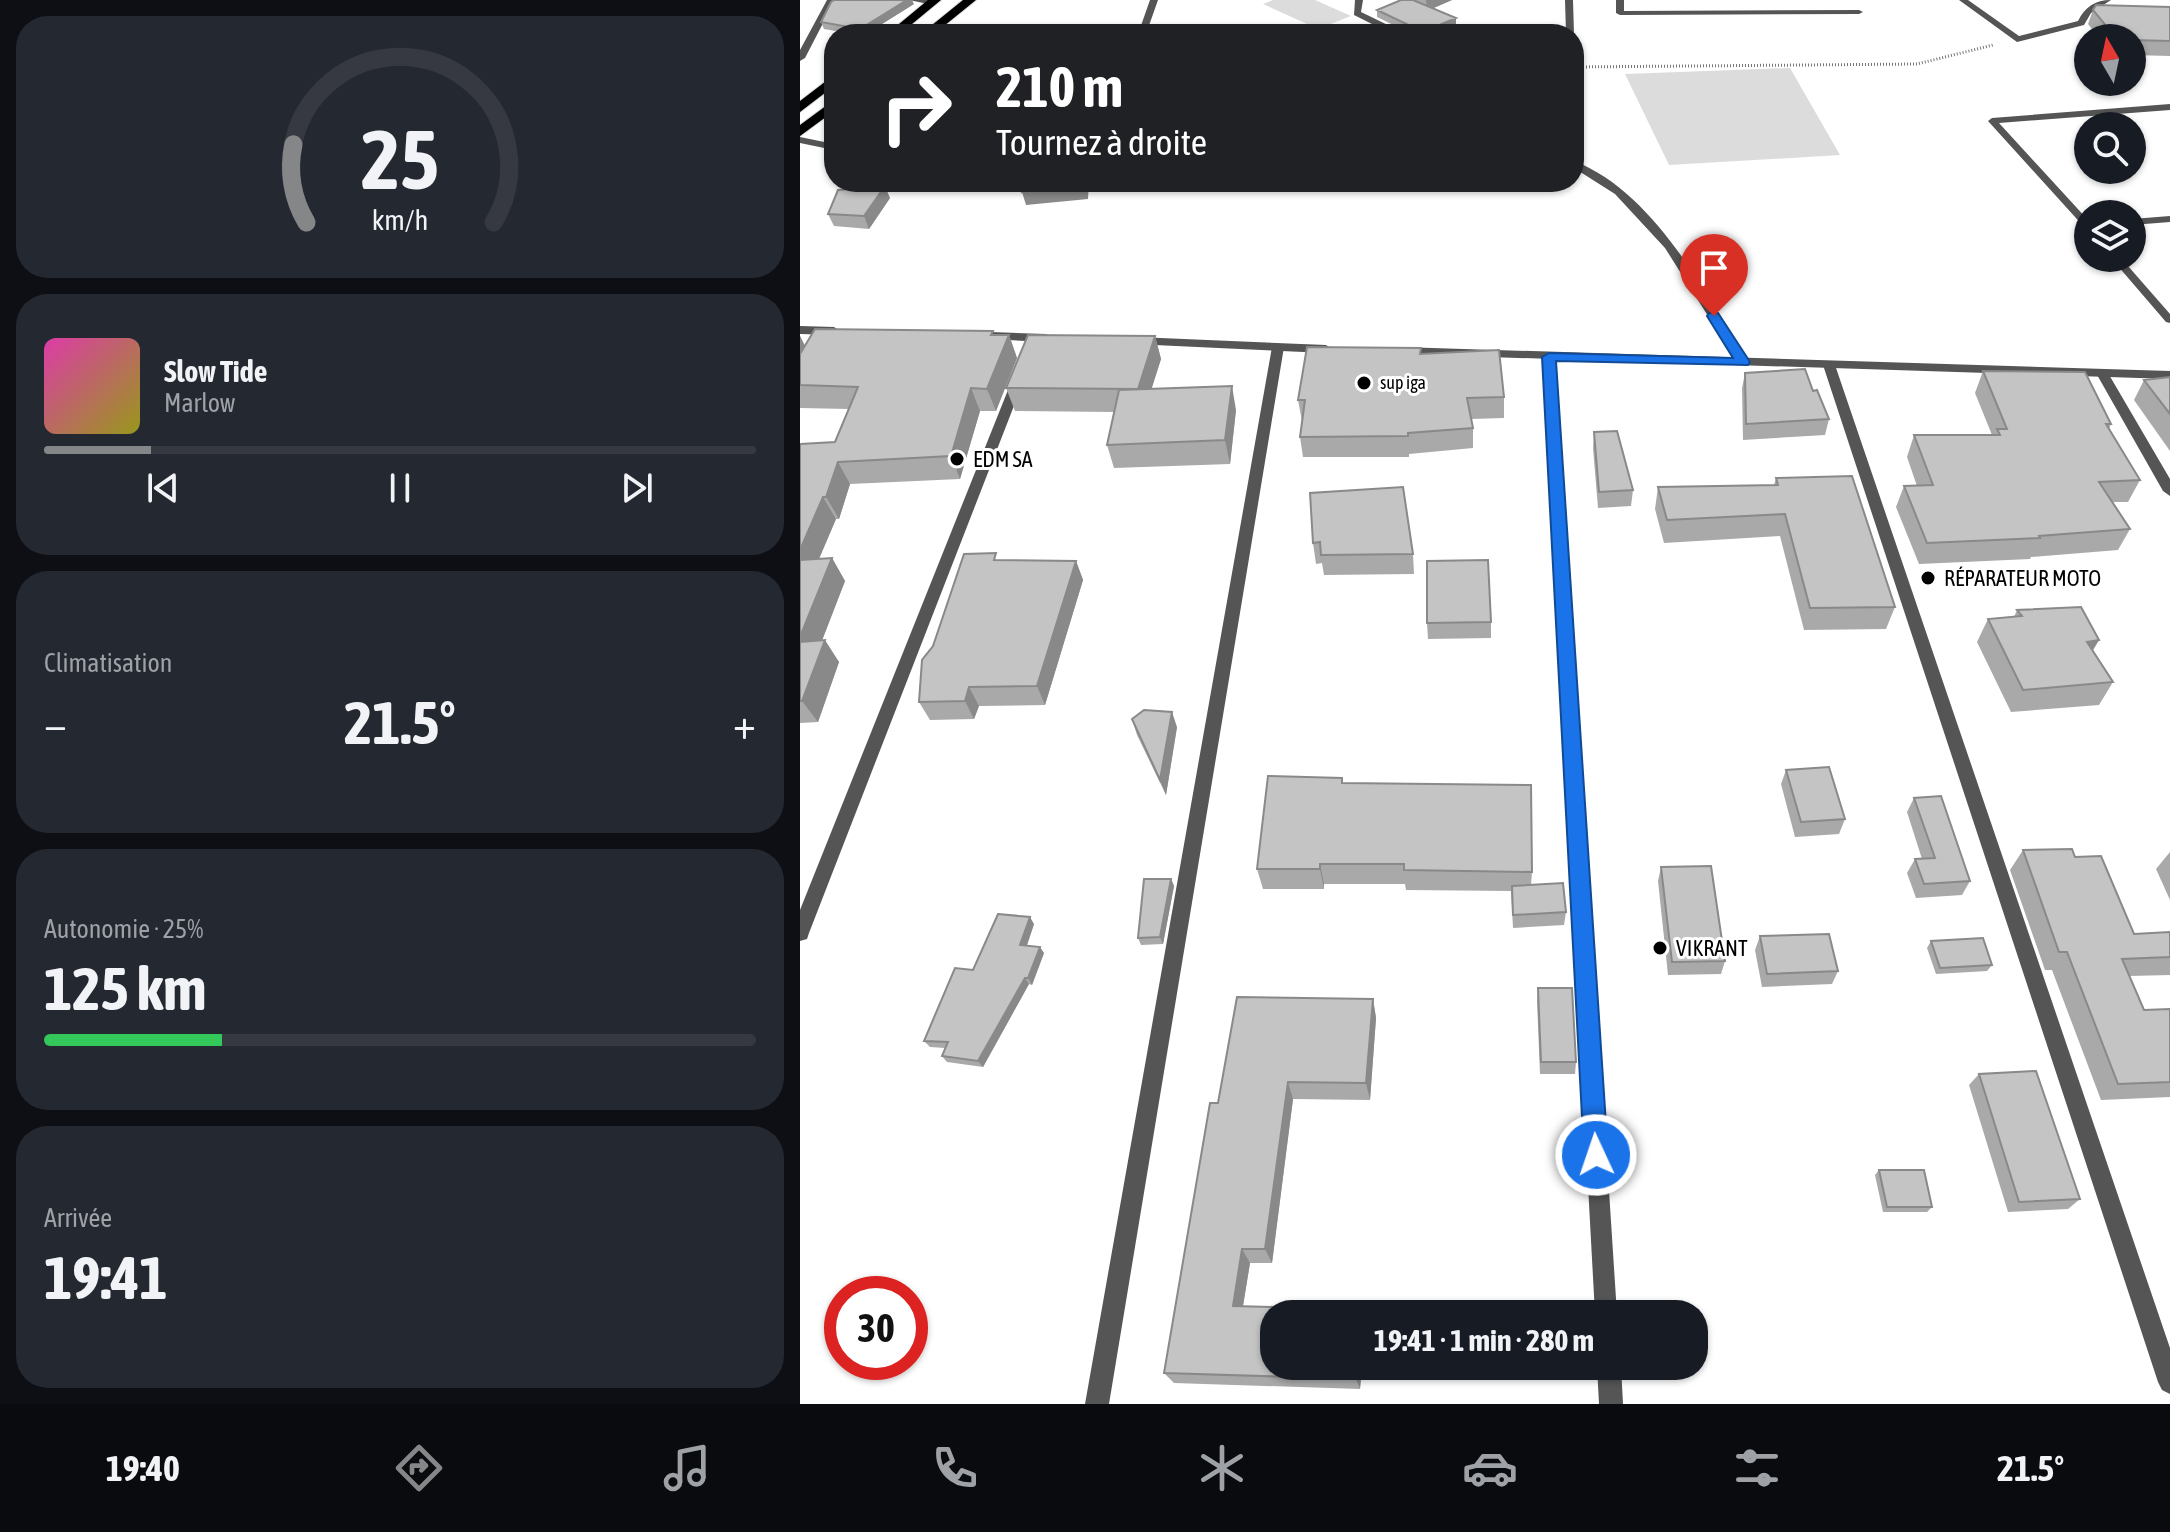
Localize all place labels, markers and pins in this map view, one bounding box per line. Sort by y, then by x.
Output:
pin [1680,234,1748,316]
place label: sup iga [1380,372,1426,393]
marker: sup iga [1355,374,1373,392]
place label: EDM SA [973,446,1033,472]
marker: EDM SA [948,450,966,468]
place label: RÉPARATEUR MOTO [1944,565,2101,591]
marker: RÉPARATEUR MOTO [1919,569,1937,587]
place label: VIKRANT [1676,935,1748,961]
marker: VIKRANT [1651,939,1669,957]

